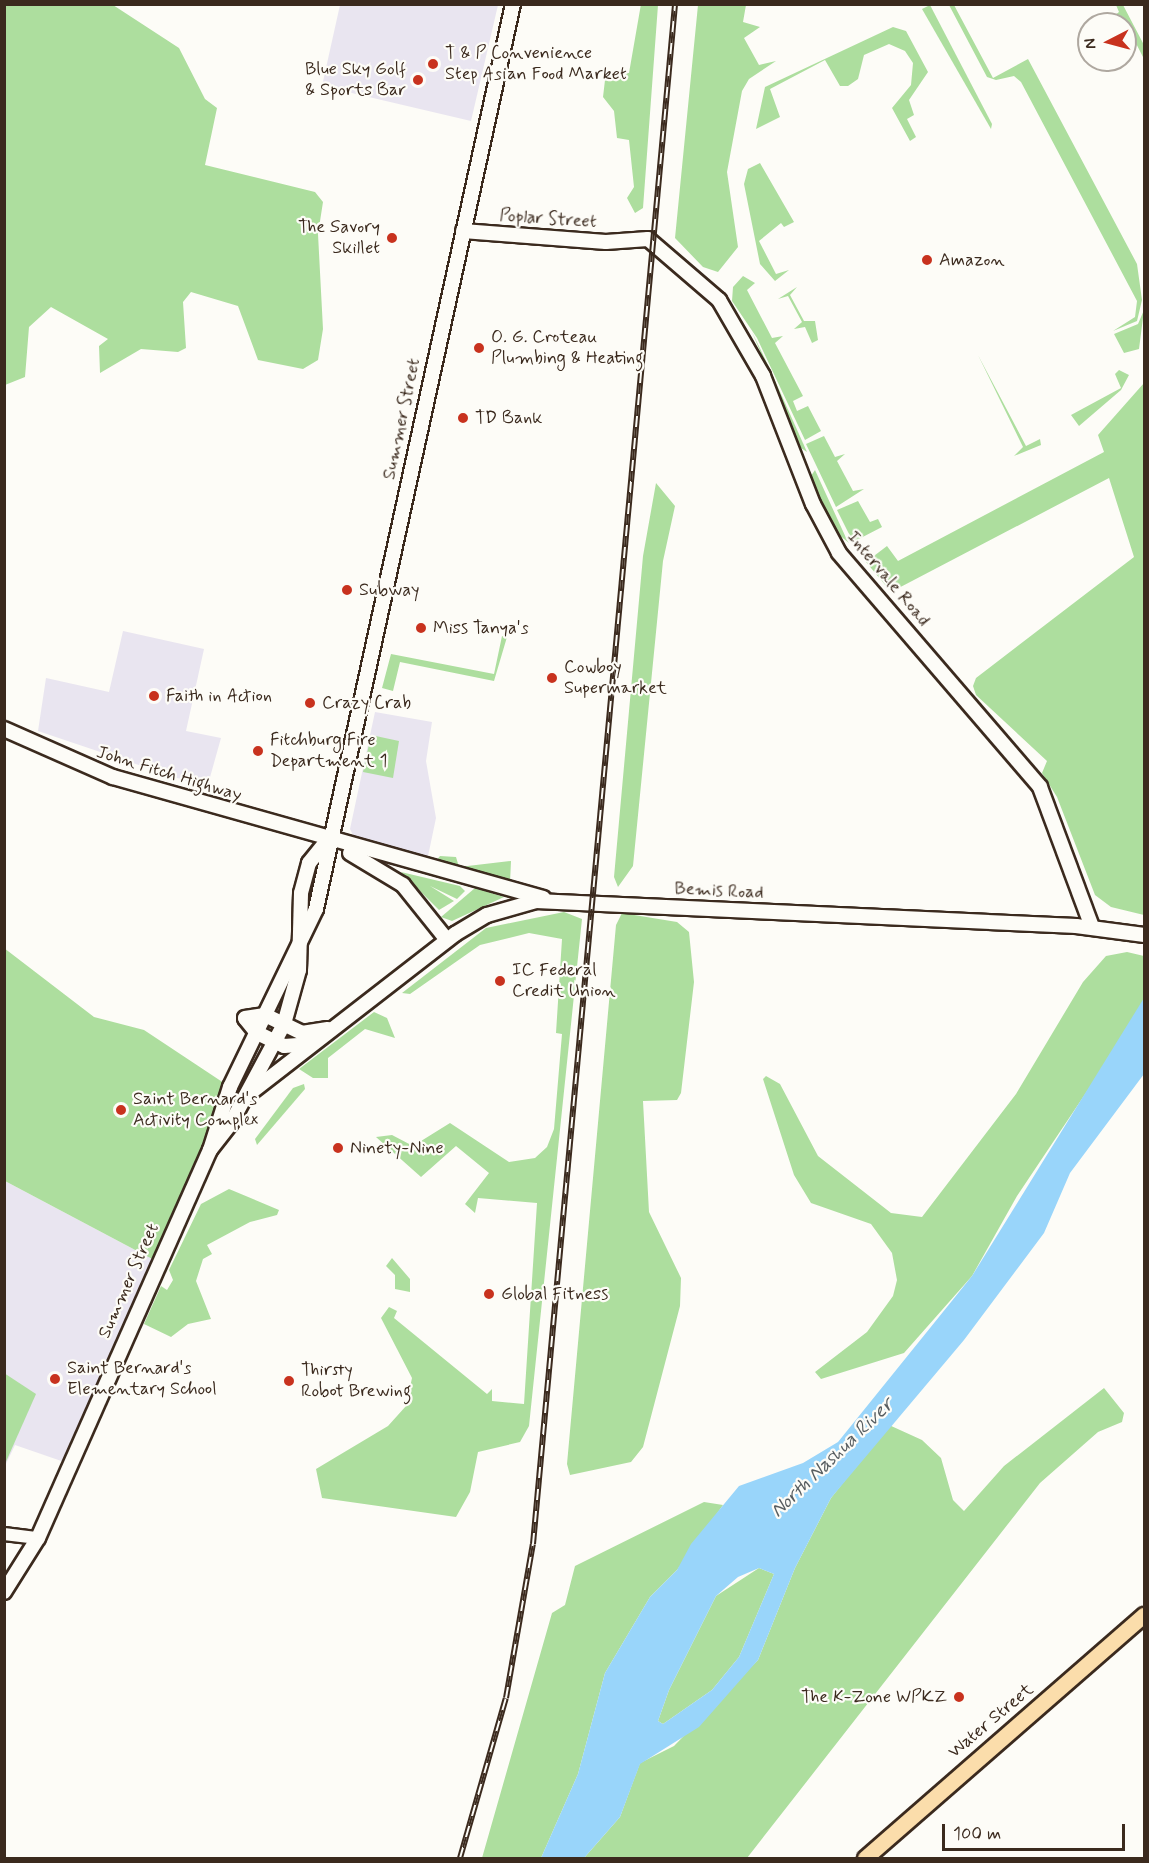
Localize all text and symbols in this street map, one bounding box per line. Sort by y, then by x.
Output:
north arrow [1077,12,1137,72]
text: N [1080,37,1102,50]
place label: T & P Convenience Step Asian Food Market [445,43,631,86]
marker: T & P Convenience Step Asian Food Market [426,57,440,71]
place label: Blue Sky Golf & Sports Bar [305,59,406,101]
marker: Blue Sky Golf & Sports Bar [411,73,425,87]
street label: Poplar Street [497,205,599,233]
place label: The Savory Skillet [296,217,380,260]
marker: The Savory Skillet [385,231,399,245]
place label: Amazon [939,249,1005,271]
marker: Amazon [920,253,934,267]
place label: O. G. Croteau Plumbing & Heating [491,327,643,370]
marker: O. G. Croteau Plumbing & Heating [472,341,486,355]
street label: Summer Street [378,355,426,483]
place label: TD Bank [475,407,542,429]
marker: TD Bank [456,411,470,425]
street label: Intervale Road [843,528,933,630]
place label: Subway [359,579,420,601]
marker: Subway [340,583,354,597]
place label: Miss Tanya's [433,617,529,639]
marker: Miss Tanya's [414,621,428,635]
place label: Cowboy Supermarket [564,657,667,700]
marker: Cowboy Supermarket [545,671,559,685]
place label: Faith in Action [166,685,272,707]
marker: Faith in Action [147,689,161,703]
place label: Crazy Crab [322,692,413,714]
marker: Crazy Crab [303,696,317,710]
place label: Fitchburg Fire Department 1 [270,730,387,772]
street label: John Fitch Highway [94,742,244,806]
marker: Fitchburg Fire Department 1 [251,744,265,758]
street label: Bemis Road [674,878,764,904]
place label: IC Federal Credit Union [512,960,611,1002]
marker: IC Federal Credit Union [493,974,507,988]
place label: Saint Bernard's Activity Complex [133,1089,258,1132]
marker: Saint Bernard's Activity Complex [114,1103,128,1117]
place label: Ninety-Nine [350,1137,444,1159]
marker: Ninety-Nine [331,1141,345,1155]
street label: Summer Street [93,1219,165,1343]
place label: Global Fitness [501,1283,611,1305]
marker: Global Fitness [482,1287,496,1301]
place label: Saint Bernard's Elementary School [67,1358,217,1400]
place label: Thirsty Robot Brewing [301,1360,411,1402]
marker: Saint Bernard's Elementary School [48,1372,62,1386]
marker: Thirsty Robot Brewing [282,1374,296,1388]
water label: North Nashua River [766,1394,898,1522]
street label: Water Street [944,1679,1038,1763]
place label: The K-Zone WPKZ [799,1686,947,1708]
marker: The K-Zone WPKZ [952,1690,966,1704]
scale bar [945,1812,1128,1850]
text: 100 m [953,1822,1001,1846]

